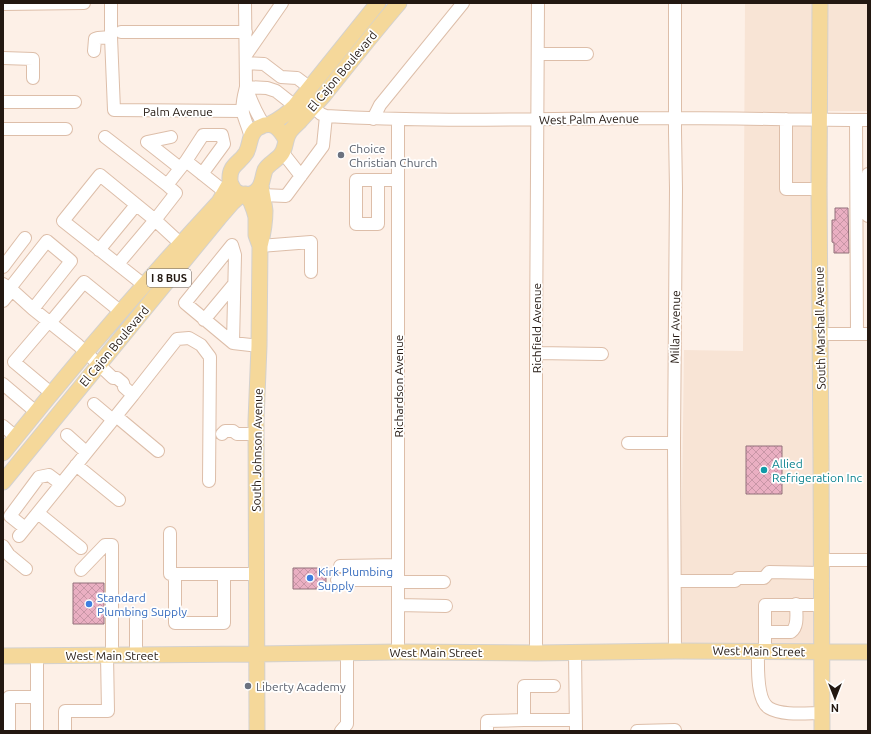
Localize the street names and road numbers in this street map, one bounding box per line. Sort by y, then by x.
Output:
street label: El Cajon Boulevard [305,28,379,114]
street label: Palm Avenue [143,105,213,118]
street label: West Palm Avenue [539,112,639,126]
street label: South Marshall Avenue [812,266,828,390]
road number: I 8 BUS [147,269,191,287]
street label: Richfield Avenue [530,283,543,373]
street label: Millar Avenue [668,290,682,364]
street label: El Cajon Boulevard [77,303,151,389]
street label: Richardson Avenue [392,335,405,437]
street label: South Johnson Avenue [249,388,265,512]
street label: West Main Street [712,644,806,658]
street label: West Main Street [390,646,483,659]
street label: West Main Street [66,649,159,662]

